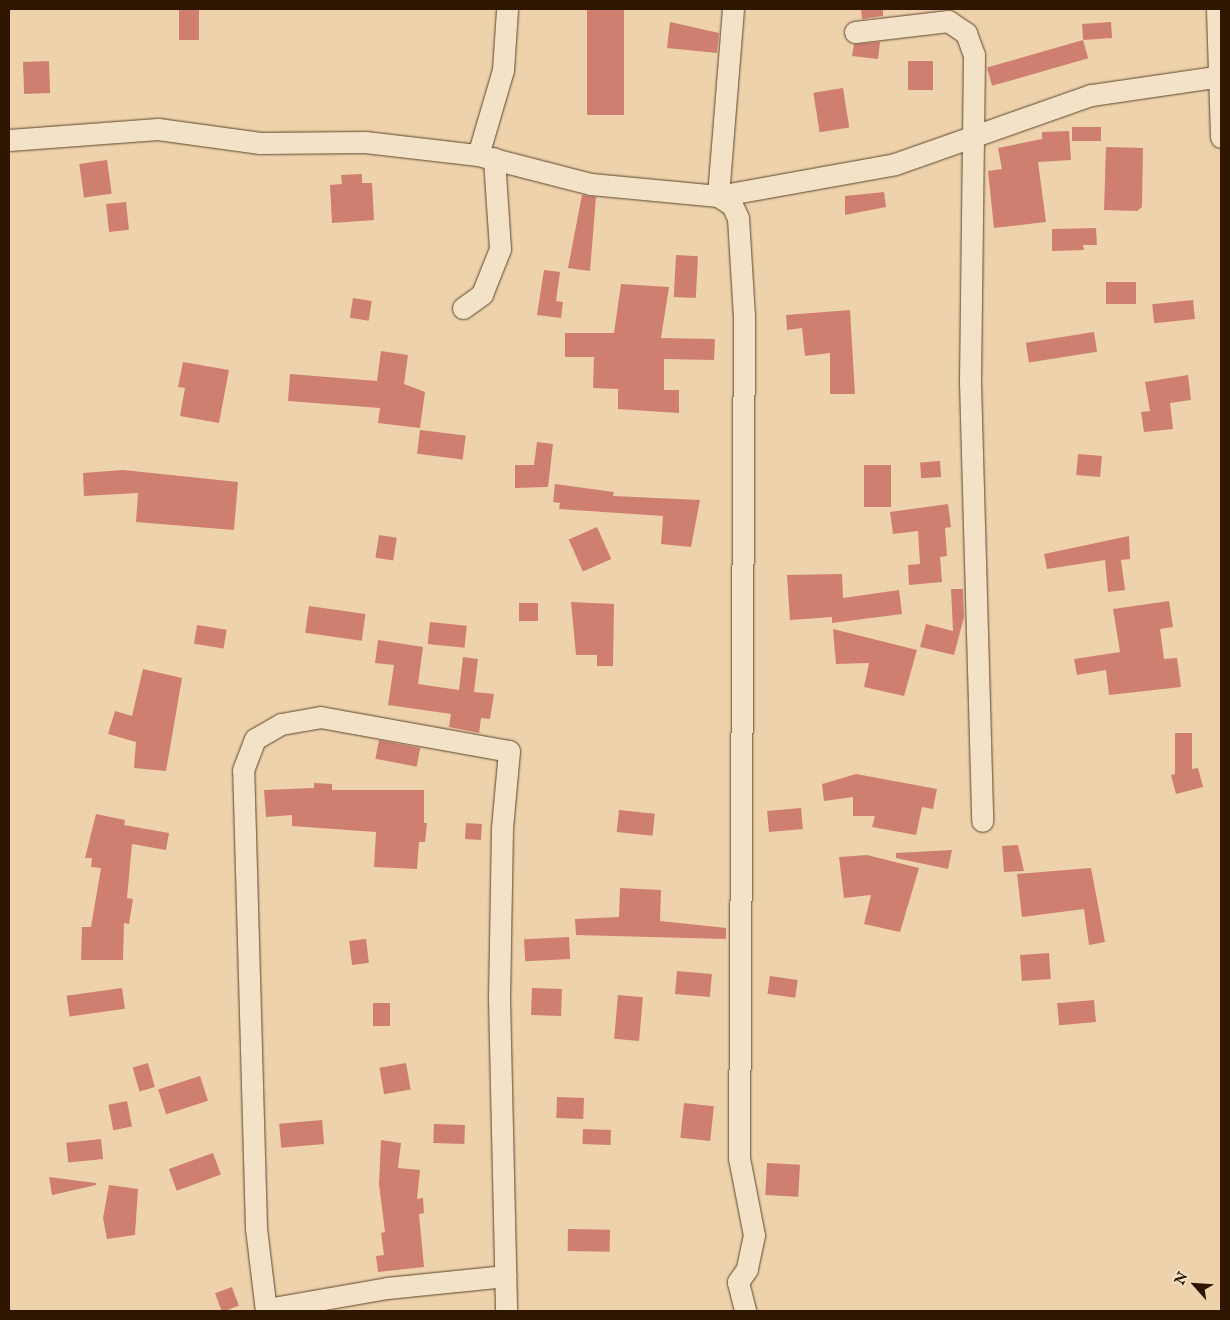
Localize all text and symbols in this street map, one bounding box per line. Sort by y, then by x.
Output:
north arrow [1170,1260,1220,1310]
text: N [1171,1269,1192,1288]

